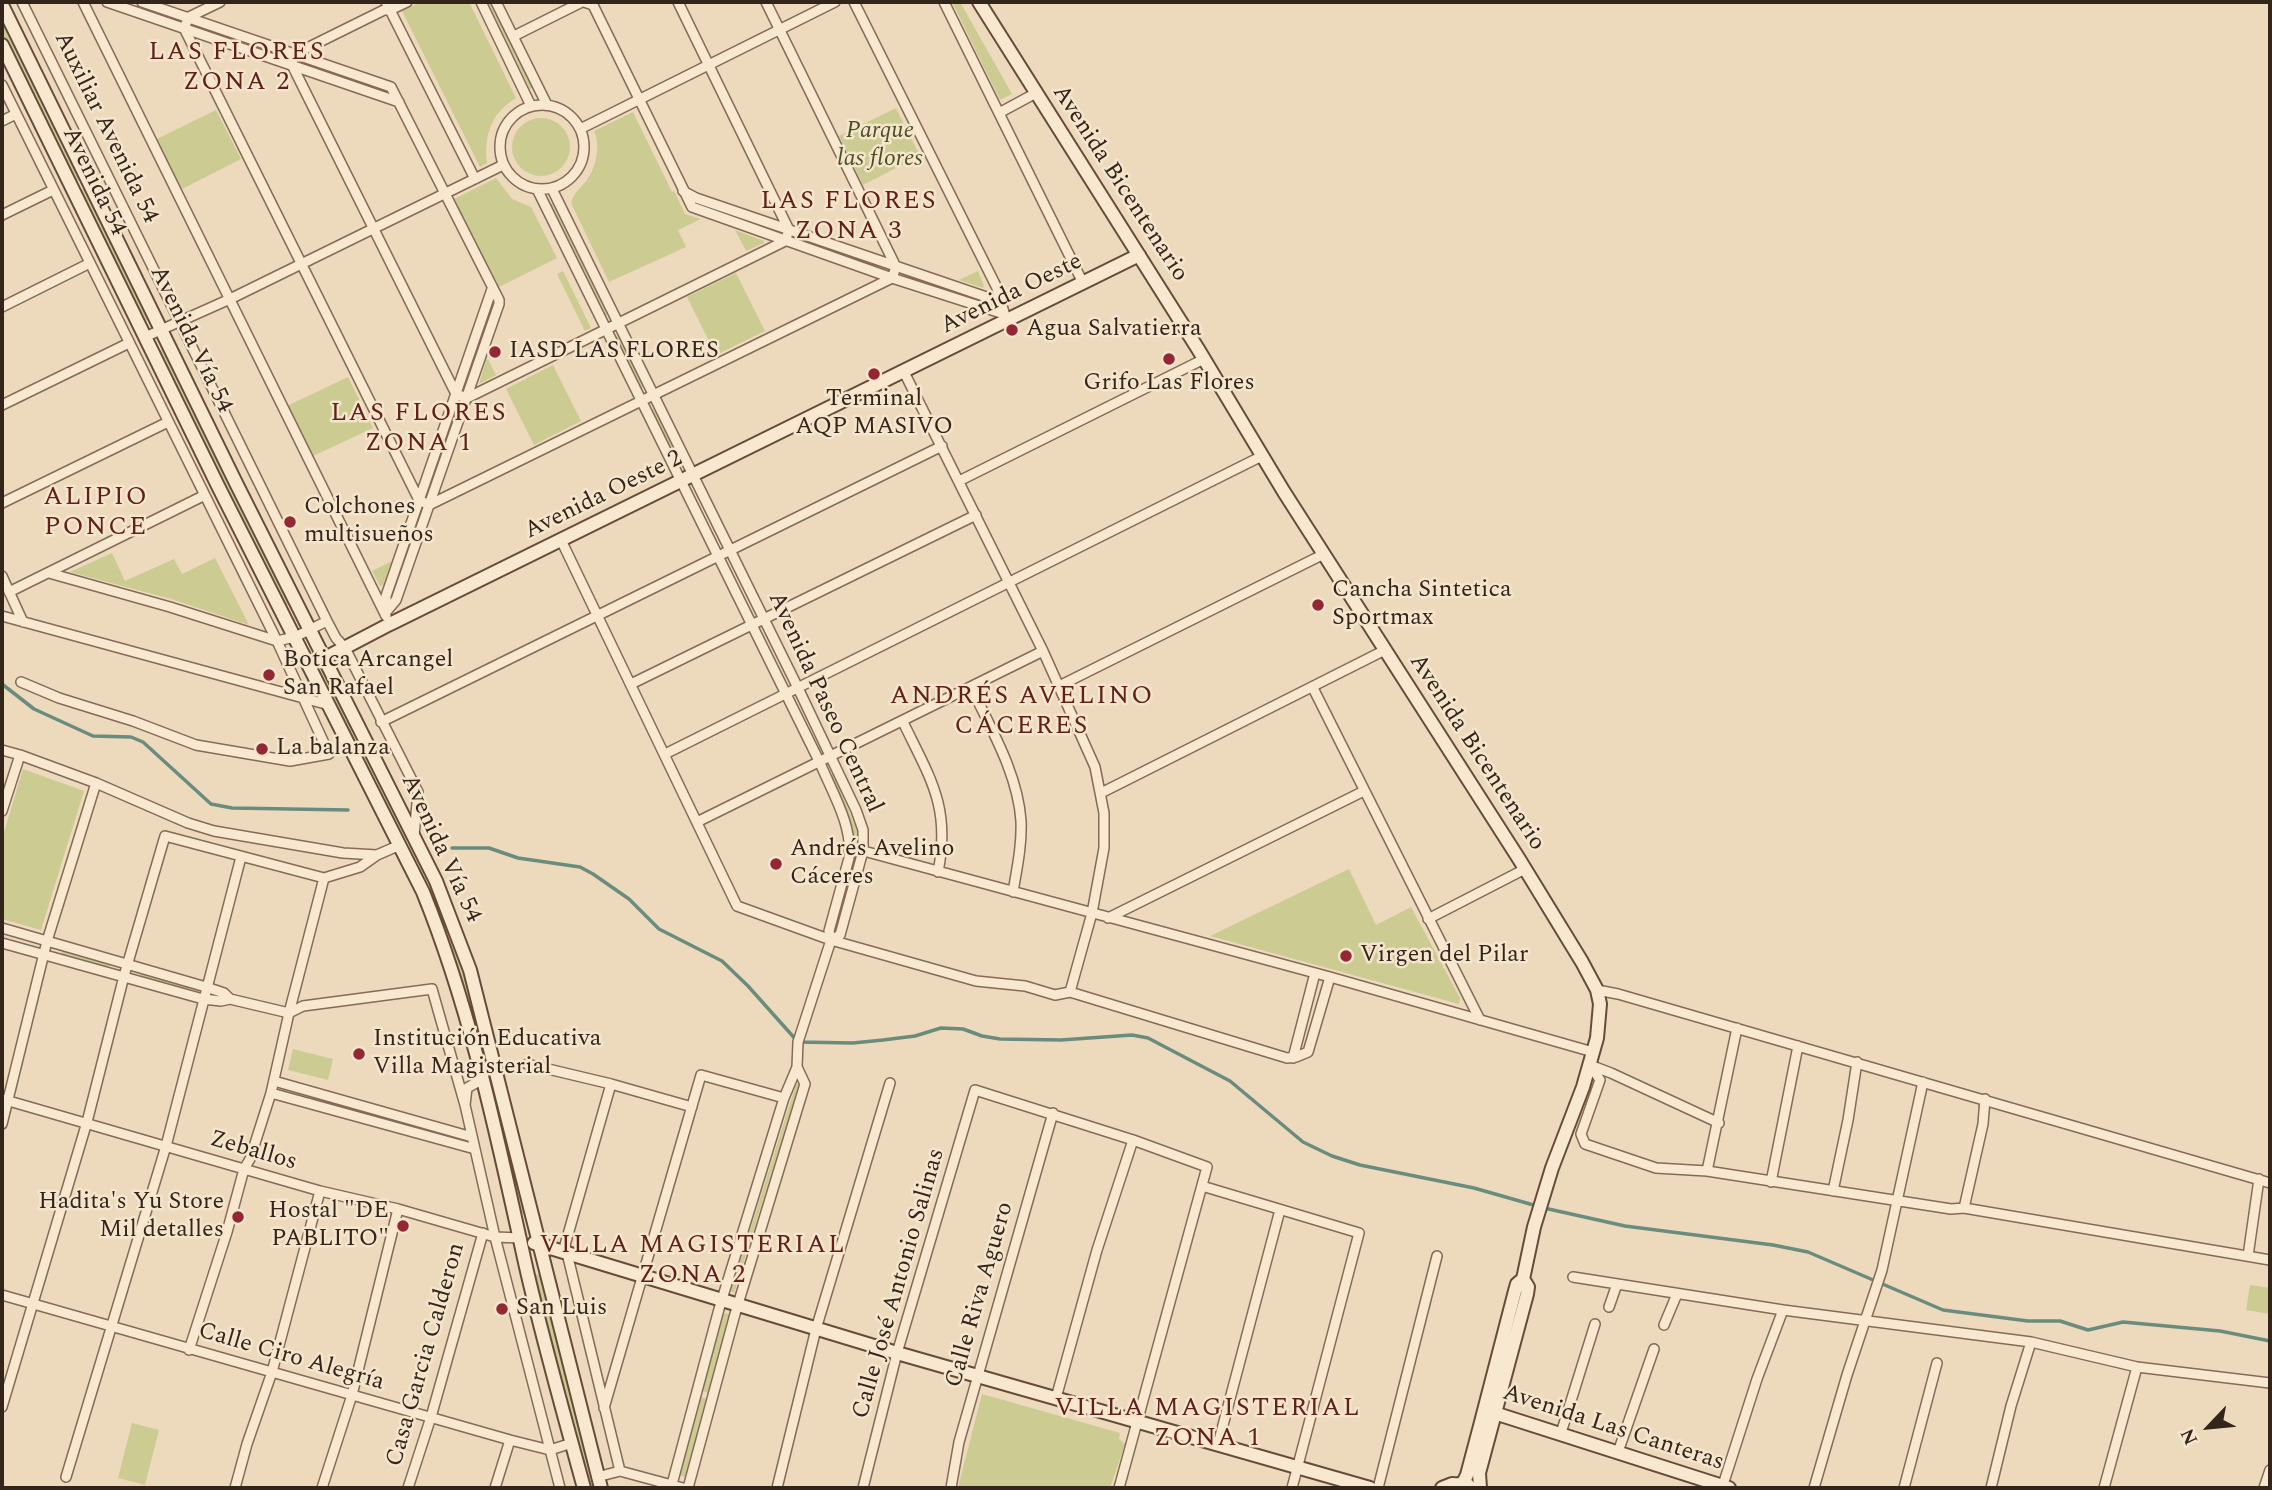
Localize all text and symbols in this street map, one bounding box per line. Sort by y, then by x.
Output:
street label: Auxiliar Avenida 54 [46,28,164,228]
district label: LAS FLORES ZONA 2 [150,38,324,100]
street label: Avenida Bicentenario [1045,80,1193,288]
park label: Parque las flores [837,118,923,174]
street label: Avenida 54 [54,123,132,241]
district label: LAS FLORES ZONA 3 [762,187,936,248]
street label: Avenida Oeste [937,248,1087,342]
street label: Avenida Vía 54 [142,262,238,418]
place label: Agua Salvatierra [1026,316,1202,344]
marker: Agua Salvatierra [1004,322,1020,338]
place label: IASD LAS FLORES [509,338,719,366]
marker: IASD LAS FLORES [487,344,503,360]
marker: Grifo Las Flores [1161,351,1177,367]
marker: Terminal AQP MASIVO [866,366,882,382]
place label: Grifo Las Flores [1083,370,1255,398]
place label: Terminal AQP MASIVO [795,386,953,442]
district label: LAS FLORES ZONA 1 [332,399,506,460]
street label: Avenida Oeste 2 [520,445,688,547]
district label: ALIPIO PONCE [44,483,148,544]
place label: Colchones multisueños [304,494,434,550]
marker: Colchones multisueños [282,514,298,530]
place label: Cancha Sintetica Sportmax [1332,577,1512,633]
street label: Avenida Paseo Central [760,588,888,818]
marker: Cancha Sintetica Sportmax [1310,597,1326,613]
place label: Botica Arcangel San Rafael [283,647,453,703]
street label: Avenida Bicentenario [1402,649,1550,857]
marker: Botica Arcangel San Rafael [261,667,277,683]
district label: ANDRÉS AVELINO CÁCERES [892,682,1152,744]
place label: La balanza [276,735,390,763]
marker: La balanza [254,741,270,757]
street label: Avenida Vía 54 [393,771,487,927]
place label: Andrés Avelino Cáceres [790,836,955,892]
marker: Andrés Avelino Cáceres [768,856,784,872]
place label: Virgen del Pilar [1360,942,1528,970]
marker: Virgen del Pilar [1338,948,1354,964]
place label: Institución Educativa Villa Magisterial [373,1026,601,1082]
marker: Institución Educativa Villa Magisterial [351,1046,367,1062]
street label: Zeballos [206,1126,300,1178]
street label: Calle José Antonio Salinas [848,1146,952,1422]
place label: Hadita's Yu Store Mil detalles [38,1189,224,1245]
place label: Hostal "DE PABLITO" [268,1198,389,1254]
street label: Calle Riva Aguero [941,1199,1021,1391]
marker: Hadita's Yu Store Mil detalles [230,1209,246,1225]
marker: Hostal "DE PABLITO" [395,1218,411,1234]
district label: VILLA MAGISTERIAL ZONA 2 [542,1231,844,1292]
street label: Casa Garcia Calderon [381,1240,473,1470]
place label: San Luis [516,1295,607,1323]
marker: San Luis [494,1301,510,1317]
street label: Calle Ciro Alegría [195,1318,387,1398]
street label: Avenida Las Canteras [1499,1380,1727,1478]
north arrow [2174,1392,2244,1462]
district label: VILLA MAGISTERIAL ZONA 1 [1057,1394,1359,1456]
text: N [2173,1423,2206,1450]

